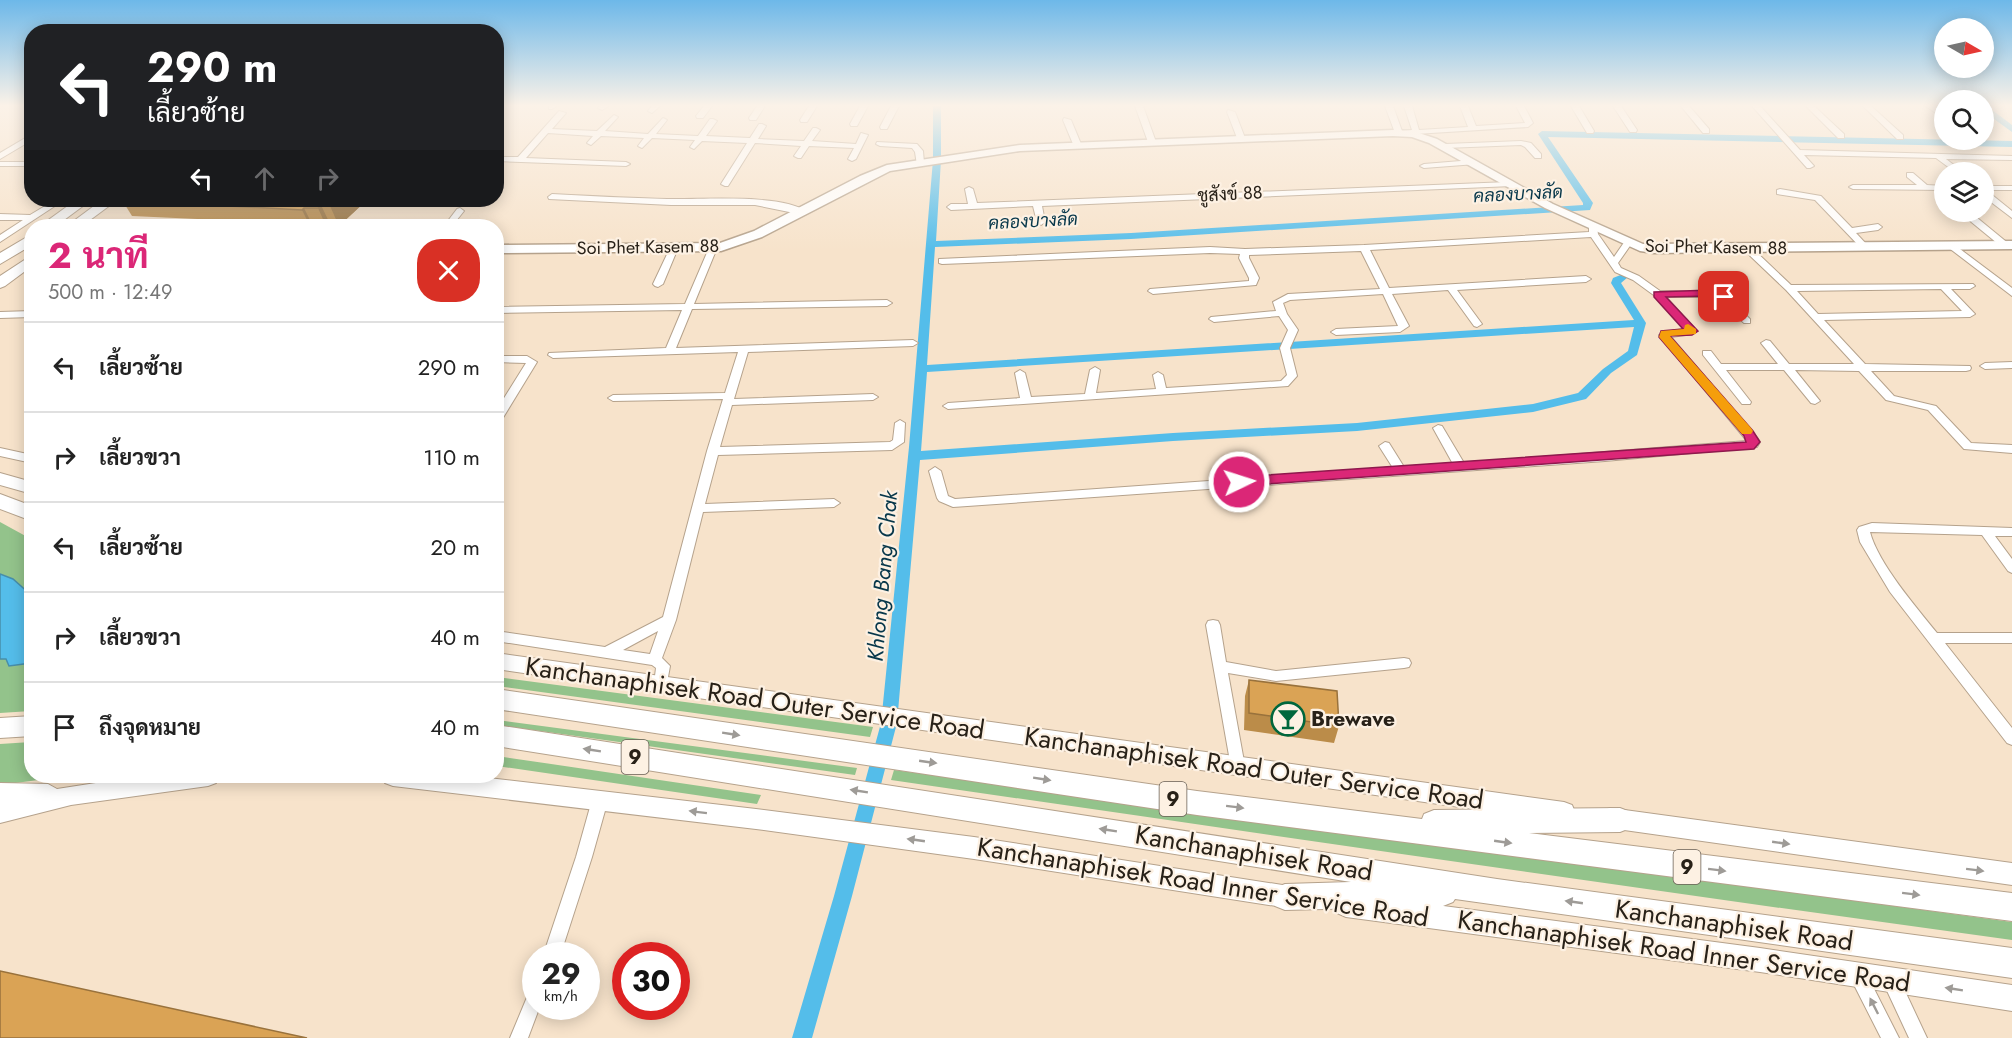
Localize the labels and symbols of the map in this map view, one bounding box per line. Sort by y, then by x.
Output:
north arrow [1934,18,1994,78]
street label: ชูสังข์ 88 [1197,179,1263,209]
water label: คลองบางลัด [1473,179,1563,209]
water label: คลองบางลัด [988,206,1078,236]
street label: Soi Phet Kasem 88 [577,233,719,261]
street label: Soi Phet Kasem 88 [1645,233,1787,261]
pin [1698,271,1749,322]
position arrow [1207,450,1271,514]
water label: Khlong Bang Chak [859,488,906,663]
street label: Kanchanaphisek Road Outer Service Road [523,647,987,749]
bar icon: Brewave [1270,701,1306,737]
place label: Brewave [1311,704,1395,734]
street label: Kanchanaphisek Road Outer Service Road [1022,717,1486,819]
one-way arrow [722,730,741,739]
road number: 9 [622,740,648,774]
one-way arrow [582,746,601,755]
one-way arrow [918,758,937,767]
one-way arrow [1032,774,1051,783]
road number: 9 [1160,782,1186,816]
one-way arrow [849,787,868,796]
one-way arrow [1225,803,1244,812]
one-way arrow [688,807,707,817]
street label: Kanchanaphisek Road [1132,815,1376,891]
one-way arrow [1098,825,1117,834]
street label: Kanchanaphisek Road Inner Service Road [974,828,1432,936]
one-way arrow [907,835,926,844]
one-way arrow [1494,837,1513,847]
one-way arrow [1772,839,1791,848]
road number: 9 [1674,850,1700,884]
one-way arrow [1965,865,1984,874]
one-way arrow [1708,866,1727,875]
street label: Kanchanaphisek Road [1613,889,1855,961]
one-way arrow [1901,890,1920,899]
one-way arrow [1564,898,1583,907]
street label: Kanchanaphisek Road Inner Service Road [1455,900,1913,1002]
speed limit sign: 30 [612,942,690,1020]
one-way arrow [1945,984,1964,993]
one-way arrow [1869,998,1879,1015]

